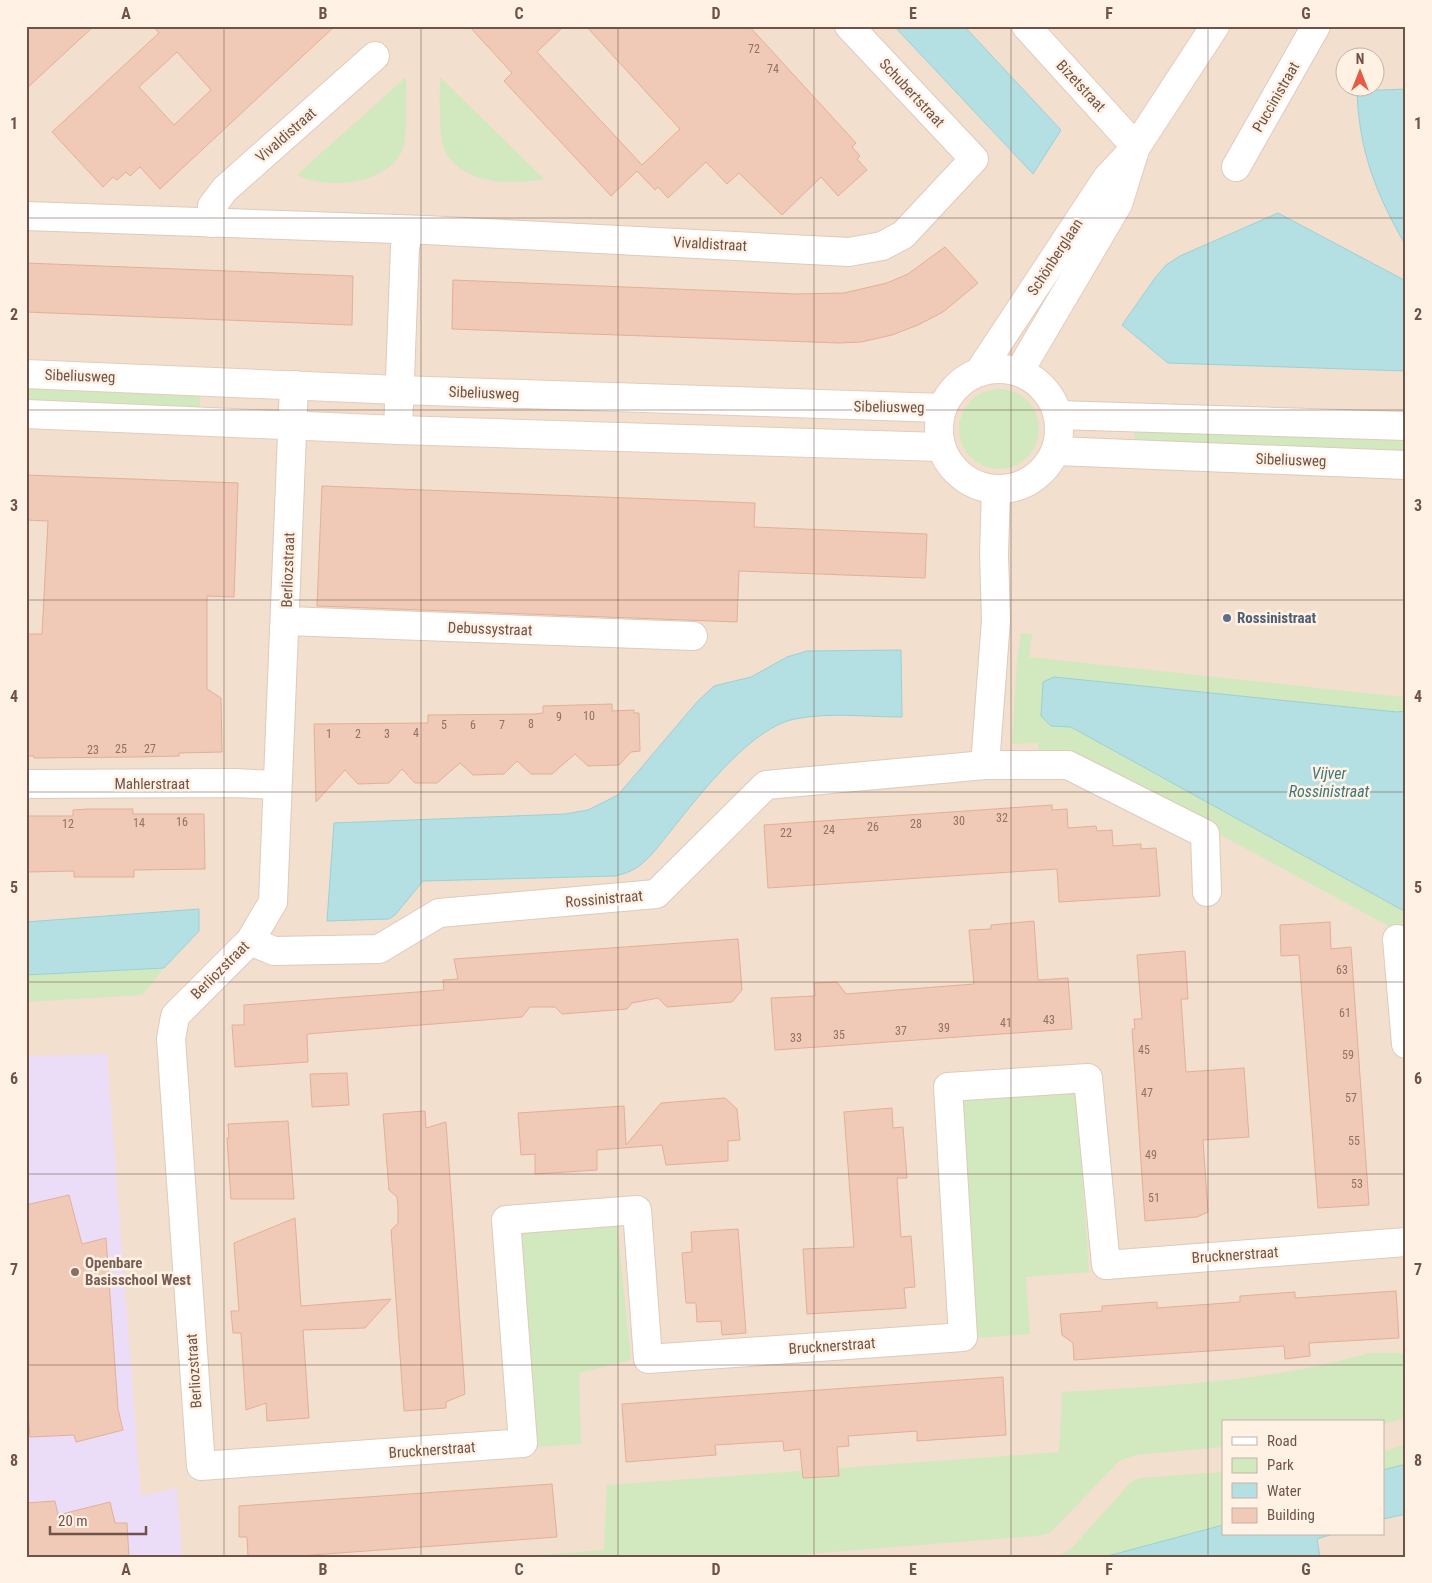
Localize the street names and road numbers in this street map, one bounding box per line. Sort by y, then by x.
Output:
street label: Schubertstraat [876,55,948,131]
street label: Bizetstraat [1053,56,1109,116]
street label: Puccinistraat [1249,59,1303,135]
street label: Vivaldistraat [252,104,320,166]
street label: Schönberglaan [1023,215,1087,299]
street label: Vivaldistraat [673,233,747,255]
street label: Sibeliusweg [44,366,116,386]
street label: Sibeliusweg [448,383,520,403]
street label: Sibeliusweg [853,397,925,417]
street label: Sibeliusweg [1255,450,1327,470]
street label: Berliozstraat [278,532,298,608]
street label: Debussystraat [447,619,533,639]
street label: Mahlerstraat [114,775,190,793]
street label: Rossinistraat [565,887,643,911]
street label: Berliozstraat [187,937,253,1003]
street label: Brucknerstraat [1191,1243,1279,1267]
street label: Berliozstraat [182,1333,206,1409]
street label: Brucknerstraat [788,1334,876,1358]
street label: Brucknerstraat [388,1438,476,1462]

